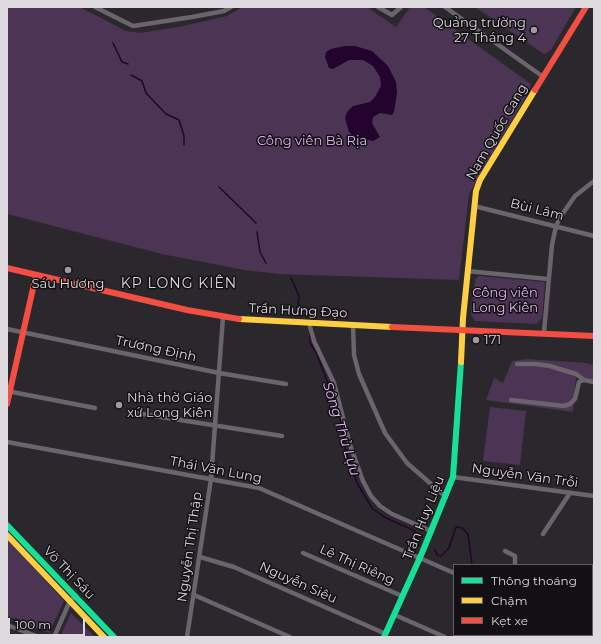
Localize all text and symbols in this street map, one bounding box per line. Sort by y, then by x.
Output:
place label: Quảng trường 27 Tháng 4 [433,15,526,46]
marker: Quảng trường 27 Tháng 4 [529,25,539,35]
street label: Nam Quốc Cang [463,81,531,183]
park label: Công viên Bà Rịa [257,133,367,149]
street label: Bùi Lâm [509,196,565,224]
marker: Sáu Hương [63,265,73,275]
place label: Sáu Hương [32,276,104,292]
district label: KP LONG KIÊN [121,276,237,292]
park label: Công viên Long Kiên [472,285,538,316]
street label: Trần Hưng Đạo [248,301,348,321]
place label: 171 [484,332,501,348]
street label: Trương Định [114,333,198,365]
marker: 171 [471,335,481,345]
water label: Sông Thủ Lựu [319,380,363,478]
place label: Nhà thờ Giáo xứ Long Kiên [127,390,212,421]
marker: Nhà thờ Giáo xứ Long Kiên [114,400,124,410]
street label: Thái Văn Lung [169,453,263,487]
street label: Nguyễn Văn Trỗi [471,461,579,491]
street label: Trần Huy Liệu [400,474,448,562]
street label: Nguyễn Thị Thập [175,491,205,603]
street label: Lê Thị Riêng [317,542,397,588]
street label: Võ Thị Sáu [40,543,98,603]
street label: Nguyễn Siêu [257,559,339,607]
legend [453,564,593,636]
text: Thông thoáng [491,573,577,588]
text: Chậm [491,593,527,608]
scale bar [10,610,87,636]
text: Kẹt xe [491,613,528,628]
text: 100 m [15,617,51,632]

